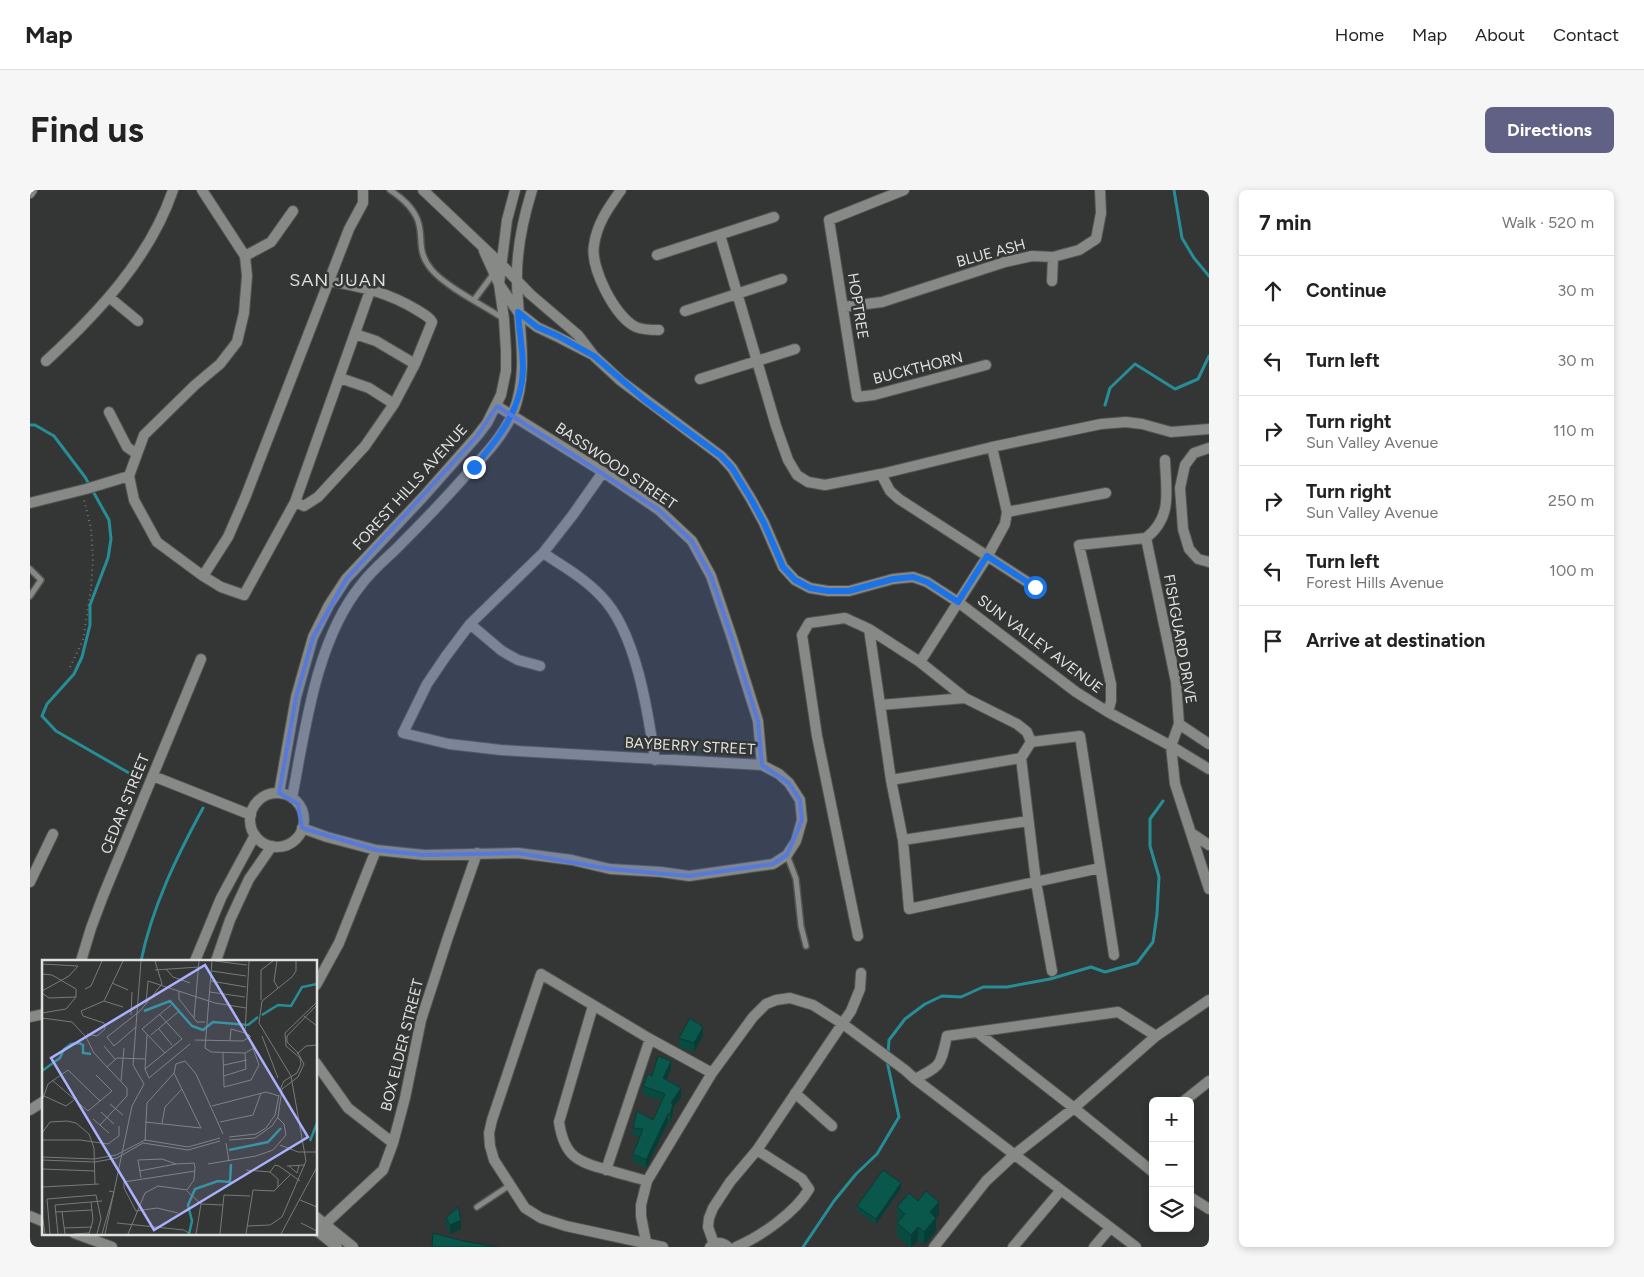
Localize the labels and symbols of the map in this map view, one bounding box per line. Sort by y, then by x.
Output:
street label: BLUE ASH [954,235,1028,271]
district label: SAN JUAN [289,269,387,291]
street label: HOPTREE [844,271,872,341]
street label: BUCKTHORN [871,348,965,388]
street label: BASSWOOD STREET [552,419,681,514]
street label: FOREST HILLS AVENUE [349,420,471,554]
route end [463,456,486,479]
street label: FISHGUARD DRIVE [1160,573,1200,705]
route start [1024,576,1047,599]
street label: SUN VALLEY AVENUE [974,591,1106,697]
street label: BAYBERRY STREET [624,734,756,758]
street label: CEDAR STREET [97,751,154,857]
inset map [42,960,318,1234]
street label: BOX ELDER STREET [377,976,427,1113]

